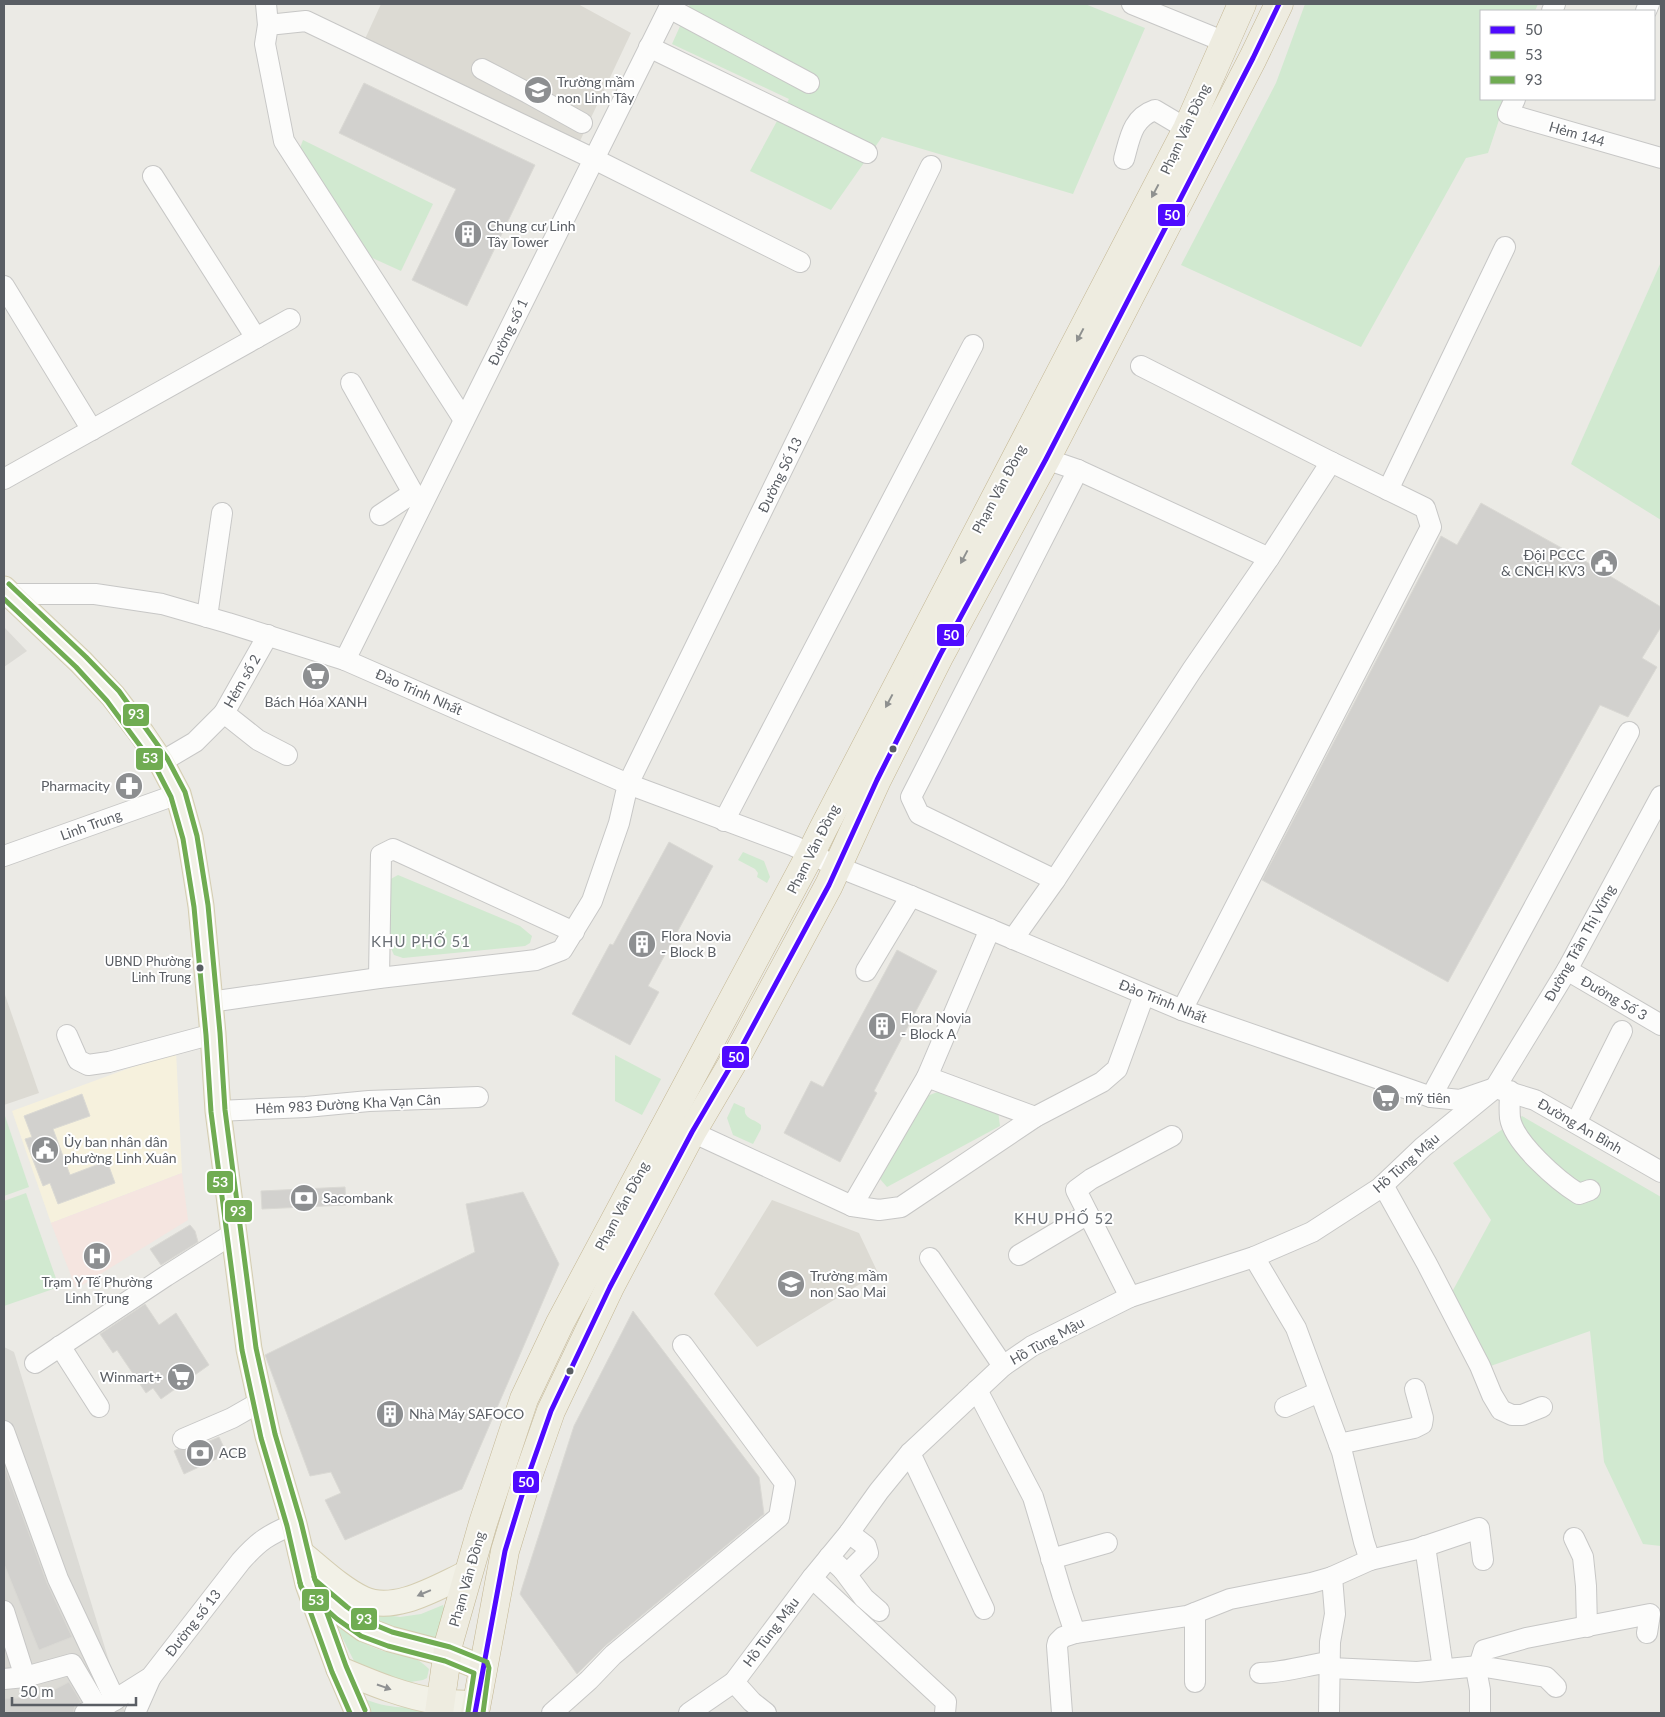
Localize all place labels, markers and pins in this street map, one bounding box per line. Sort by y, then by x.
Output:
place label: Trường mầm non Linh Tây [557,73,635,106]
school or university icon: Trường mầm non Linh Tây [523,75,553,105]
place label: Chung cư Linh Tây Tower [487,217,576,250]
building icon: Chung cư Linh Tây Tower [453,219,483,249]
place label: Đội PCCC & CNCH KV3 [1501,546,1586,579]
public building icon: Đội PCCC & CNCH KV3 [1589,548,1619,578]
supermarket icon: Bách Hóa XANH [301,661,331,691]
place label: Bách Hóa XANH [265,693,367,710]
unlabelled marker [888,744,898,754]
pharmacy icon: Pharmacity [114,771,144,801]
place label: Pharmacity [41,777,111,794]
place label: Flora Novia - Block B [661,927,731,960]
building icon: Flora Novia - Block B [627,929,657,959]
place label: UBND Phường Linh Trung [105,953,191,985]
marker: UBND Phường Linh Trung [195,963,205,973]
place label: Flora Novia - Block A [901,1009,971,1042]
building icon: Flora Novia - Block A [867,1011,897,1041]
supermarket icon: mỹ tiên [1371,1083,1401,1113]
place label: mỹ tiên [1405,1089,1451,1106]
place label: Ủy ban nhân dân phường Linh Xuân [64,1133,177,1166]
public building icon: Ủy ban nhân dân phường Linh Xuân [30,1135,60,1165]
bank icon: Sacombank [289,1183,319,1213]
place label: Sacombank [323,1189,394,1206]
hospital icon: Trạm Y Tế Phường Linh Trung [82,1241,112,1271]
place label: Trường mầm non Sao Mai [810,1267,888,1300]
school or university icon: Trường mầm non Sao Mai [776,1269,806,1299]
place label: Trạm Y Tế Phường Linh Trung [42,1273,152,1306]
supermarket icon: Winmart+ [166,1362,196,1392]
unlabelled marker [565,1366,575,1376]
place label: Winmart+ [100,1368,162,1385]
building icon: Nhà Máy SAFOCO [375,1399,405,1429]
place label: Nhà Máy SAFOCO [409,1405,524,1422]
bank icon: ACB [185,1438,215,1468]
place label: ACB [219,1444,247,1461]

